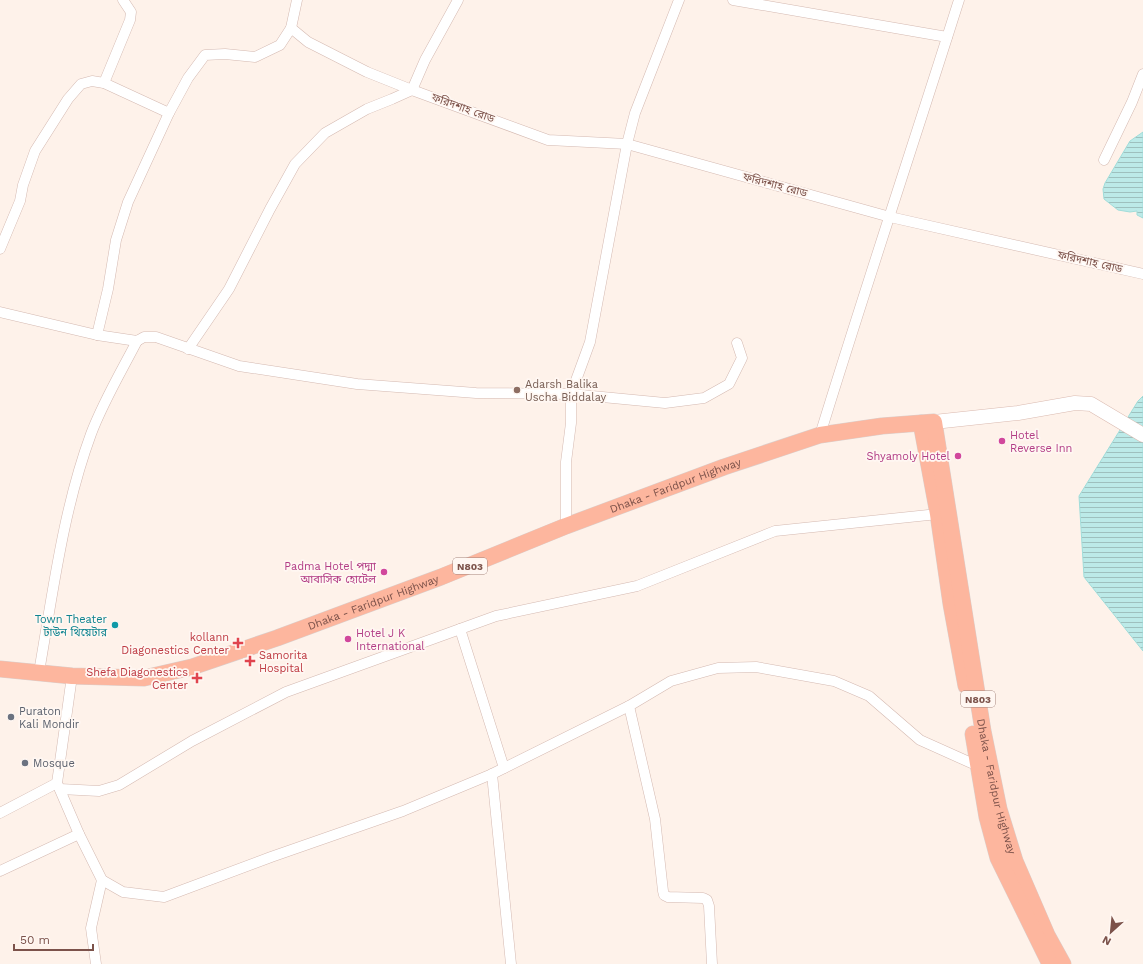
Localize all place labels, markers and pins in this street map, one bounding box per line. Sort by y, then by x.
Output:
place label: Adarsh Balika Uscha Biddalay [525,378,607,404]
marker: Adarsh Balika Uscha Biddalay [512,385,522,395]
place label: Hotel Reverse Inn [1010,429,1072,455]
marker: Hotel Reverse Inn [997,436,1007,446]
place label: Shyamoly Hotel [866,450,951,463]
marker: Shyamoly Hotel [953,451,963,461]
place label: Padma Hotel পদ্মা আবাসিক হোটেল [284,560,377,586]
marker: Padma Hotel পদ্মা আবাসিক হোটেল [379,567,389,577]
place label: Town Theater টাউন থিয়েটার [35,613,107,639]
marker: Town Theater টাউন থিয়েটার [110,620,120,630]
place label: Hotel J K International [356,627,425,653]
place label: kollann Diagonestics Center [121,631,230,657]
marker: Hotel J K International [343,634,353,644]
marker: kollann Diagonestics Center [232,637,244,649]
place label: Samorita Hospital [259,649,308,675]
marker: Samorita Hospital [244,655,256,667]
place label: Shefa Diagonestics Center [86,666,189,692]
marker: Shefa Diagonestics Center [191,672,203,684]
place label: Puraton Kali Mondir [19,705,80,731]
marker: Puraton Kali Mondir [6,712,16,722]
place label: Mosque [33,757,75,770]
marker: Mosque [20,758,30,768]

